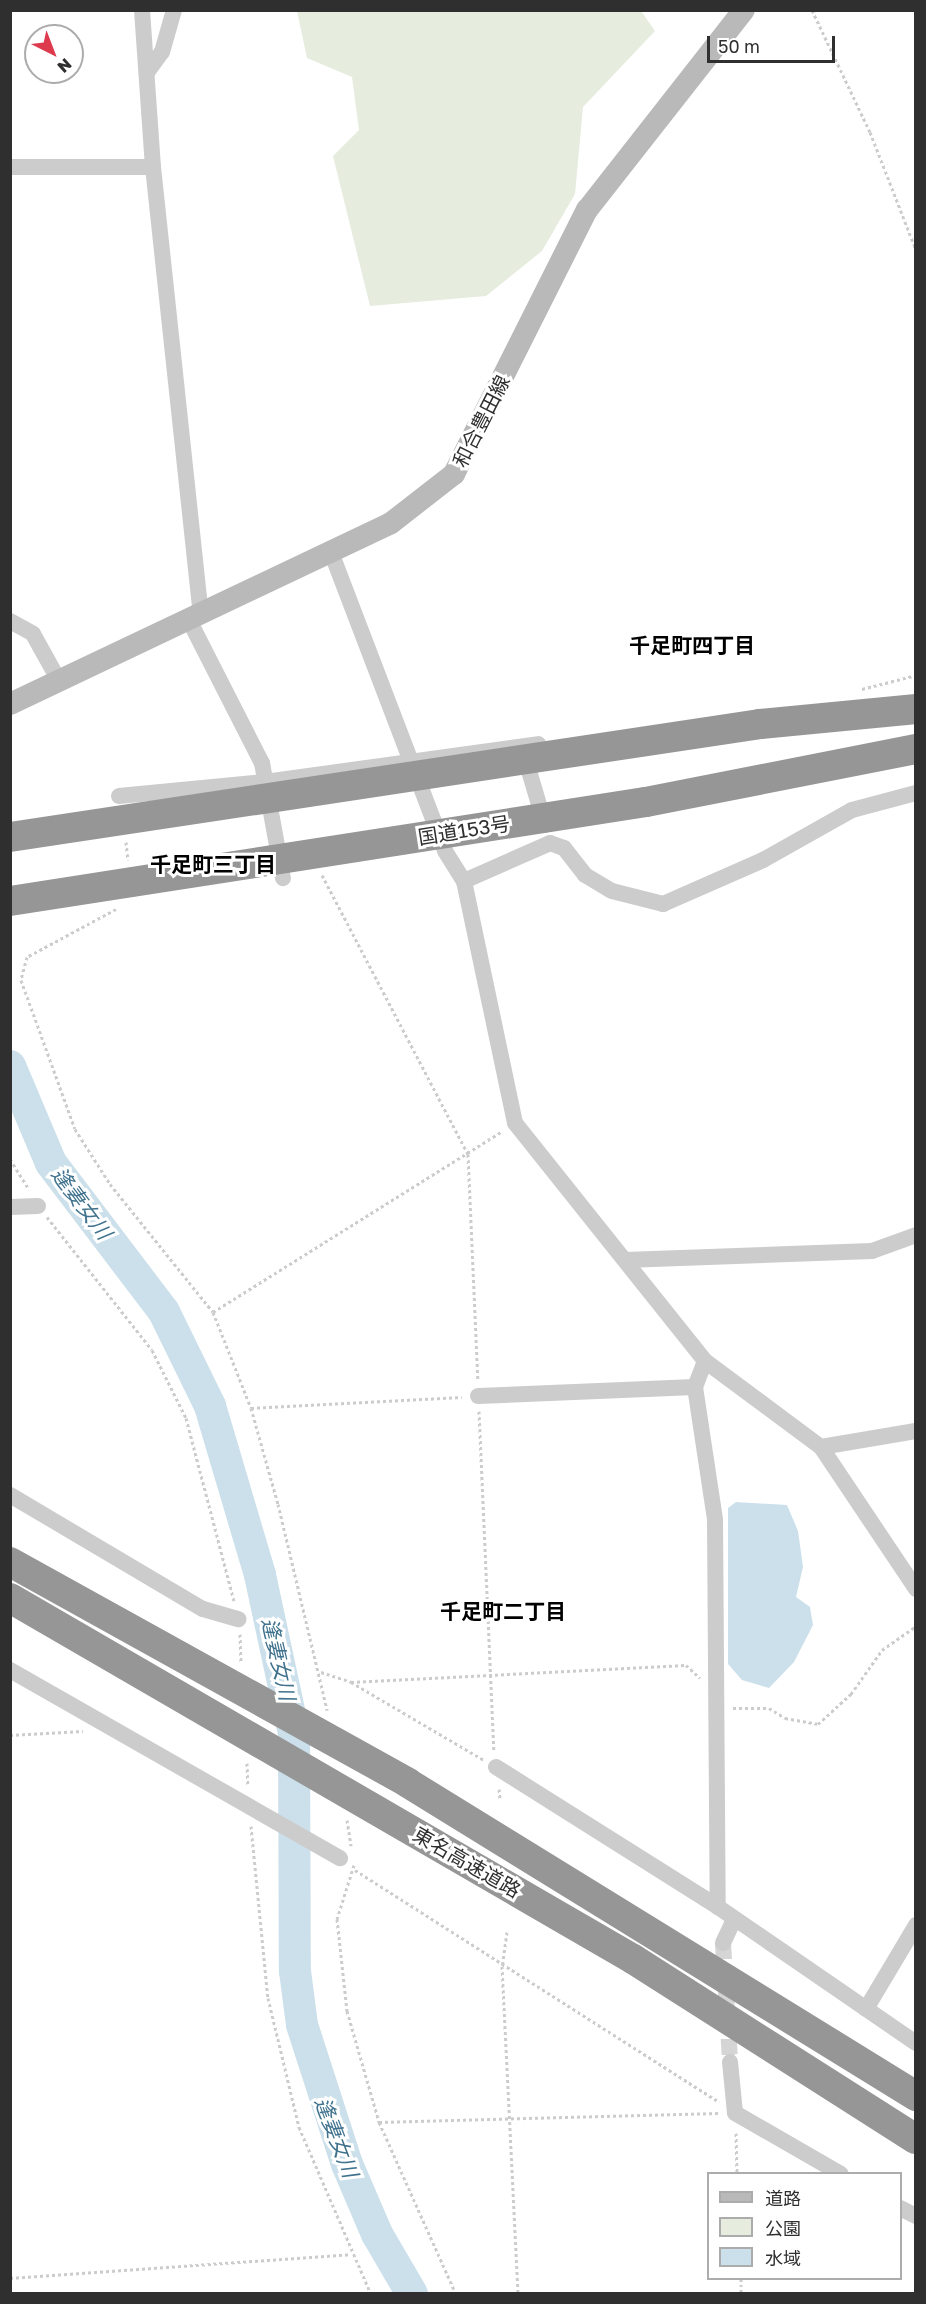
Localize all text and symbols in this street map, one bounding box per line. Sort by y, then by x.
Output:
north arrow [24,24,84,84]
scale bar [710,24,838,62]
text: 50 m [718,35,760,57]
text: N [53,54,76,77]
street label: 和合豊田線 [448,371,514,471]
district label: 千足町四丁目 [629,632,755,658]
street label: 国道153号 [416,811,512,849]
district label: 千足町三丁目 [150,851,276,877]
water label: 逢妻女川 [47,1162,117,1244]
district label: 千足町二丁目 [440,1598,566,1624]
water label: 逢妻女川 [257,1615,301,1703]
street label: 東名高速道路 [409,1822,525,1902]
water label: 逢妻女川 [310,2093,364,2181]
legend [707,2172,902,2280]
text: 道路 [765,2187,801,2209]
text: 公園 [765,2217,801,2239]
text: 水域 [765,2247,801,2269]

